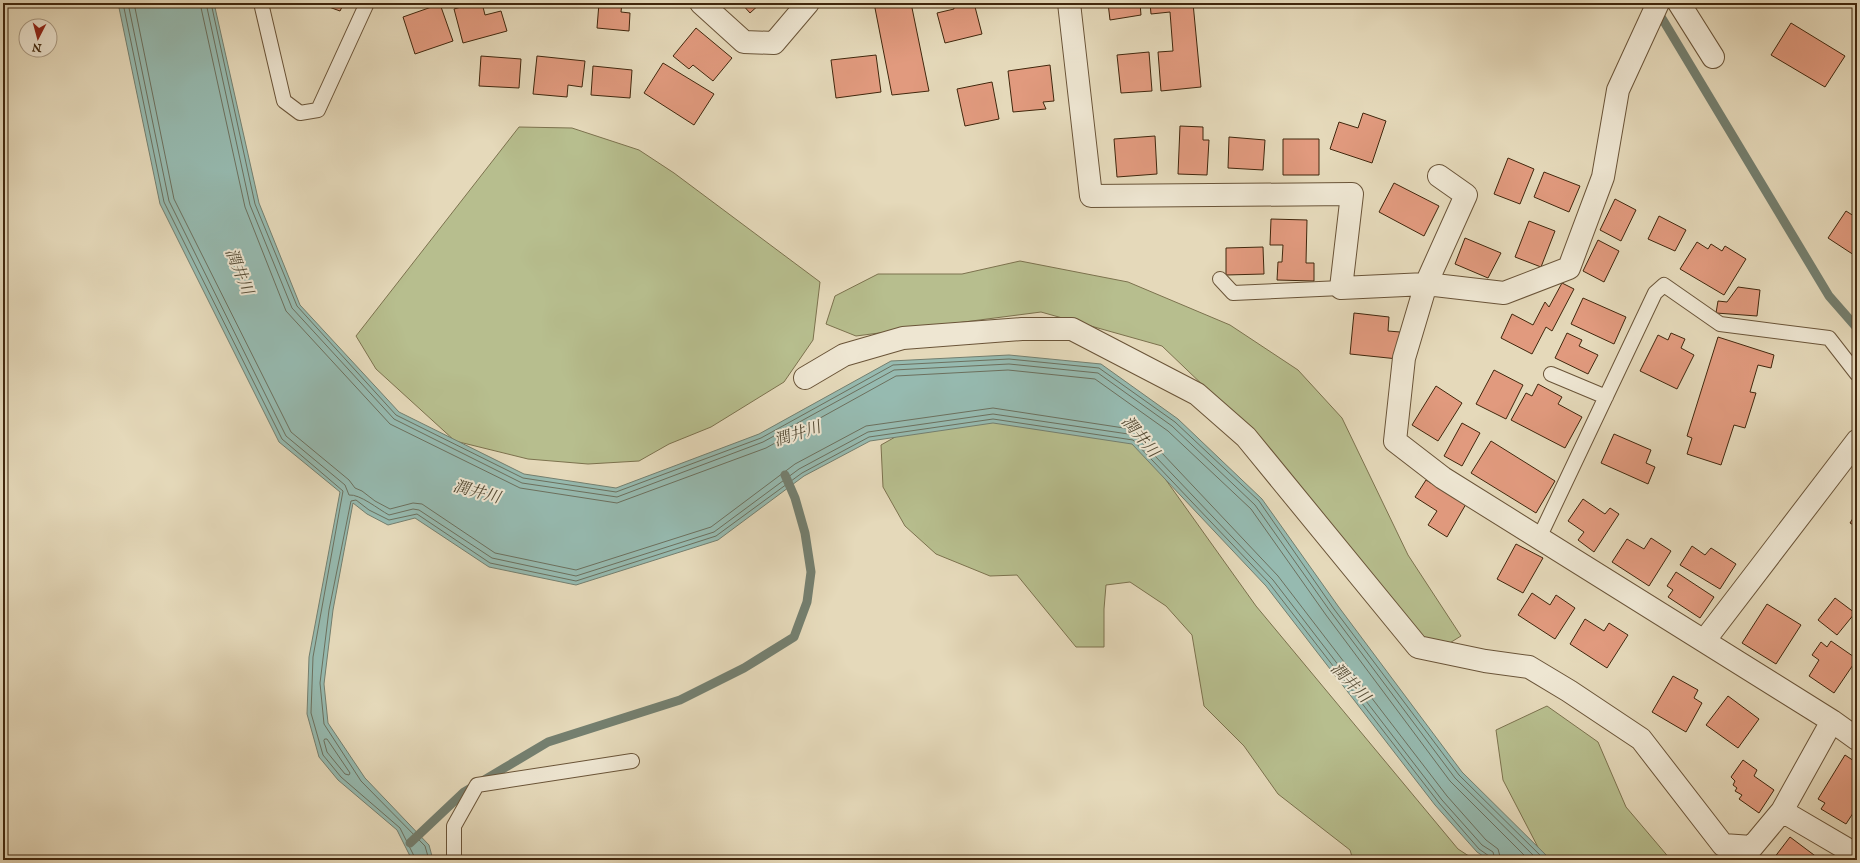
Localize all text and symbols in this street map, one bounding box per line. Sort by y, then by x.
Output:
north arrow [18,18,58,58]
text: N [31,39,44,55]
water label: 潤井川 [220,246,257,300]
water label: 潤井川 [1116,412,1164,464]
water label: 潤井川 [772,417,825,452]
water label: 潤井川 [451,477,504,509]
water label: 潤井川 [1326,659,1375,709]

